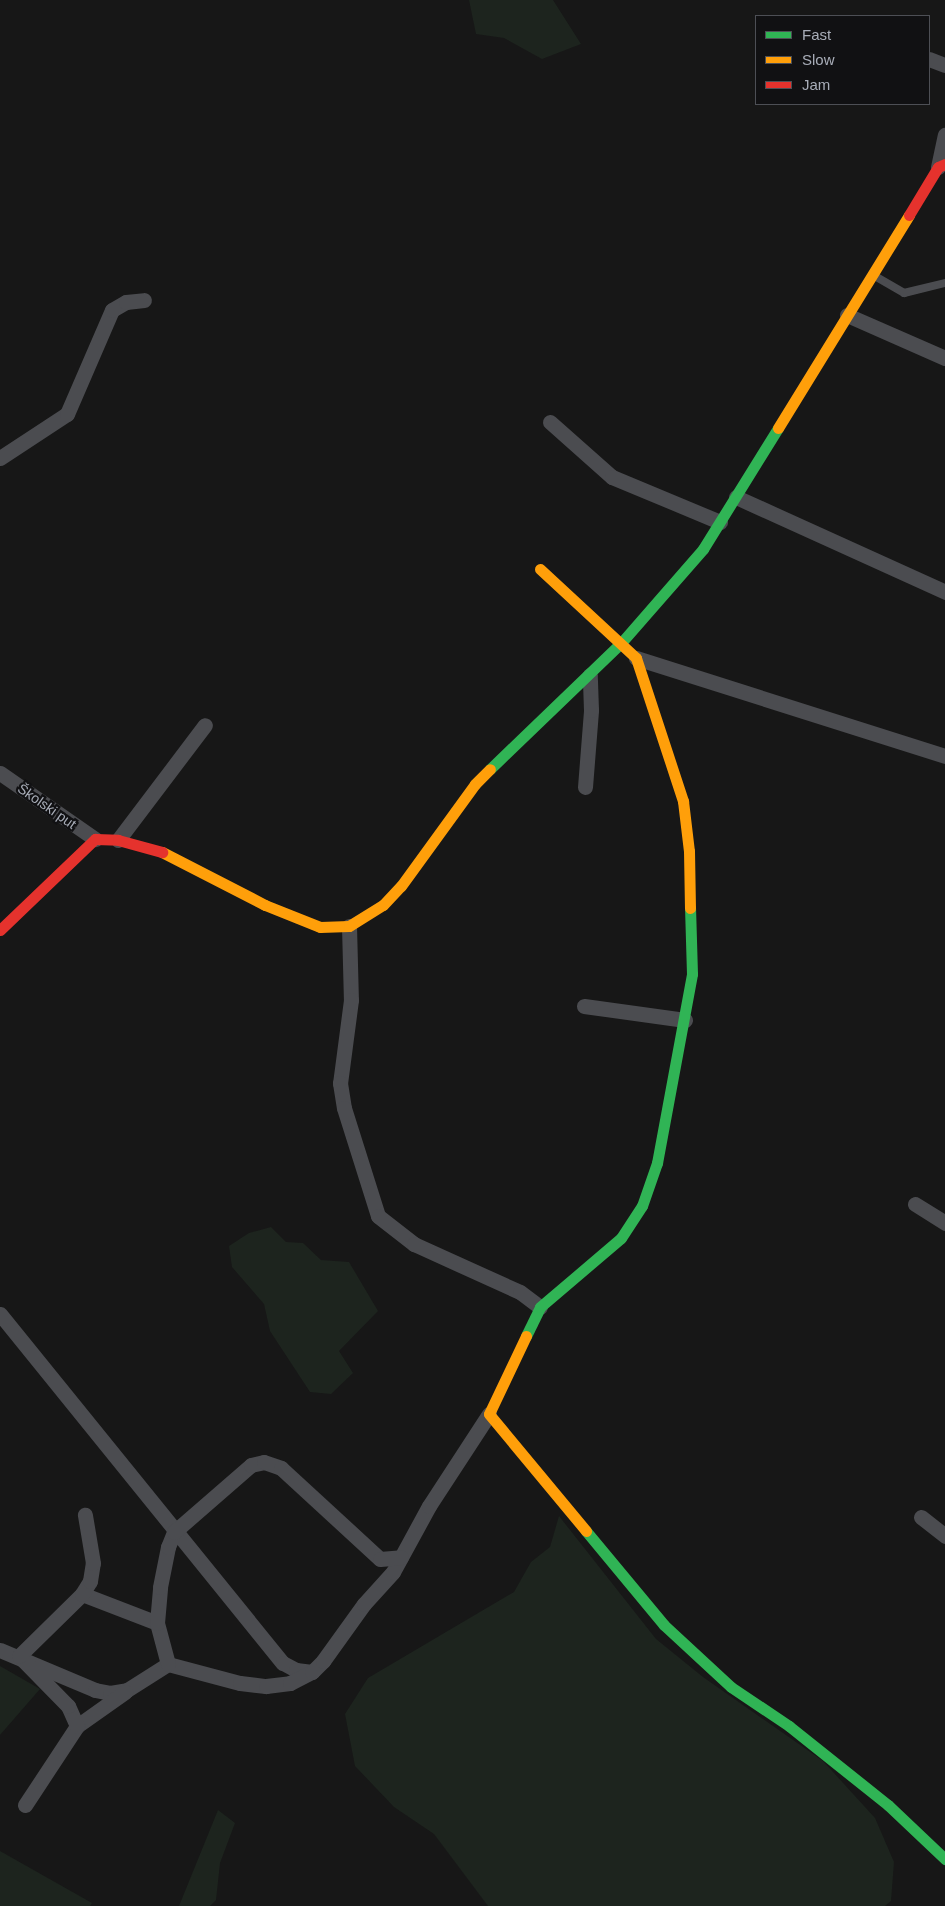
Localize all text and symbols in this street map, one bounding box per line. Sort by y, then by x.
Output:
legend [755,15,930,105]
text: Fast [802,26,831,43]
text: Slow [802,51,835,68]
text: Jam [802,76,830,93]
street label: Školski put [14,780,80,832]

